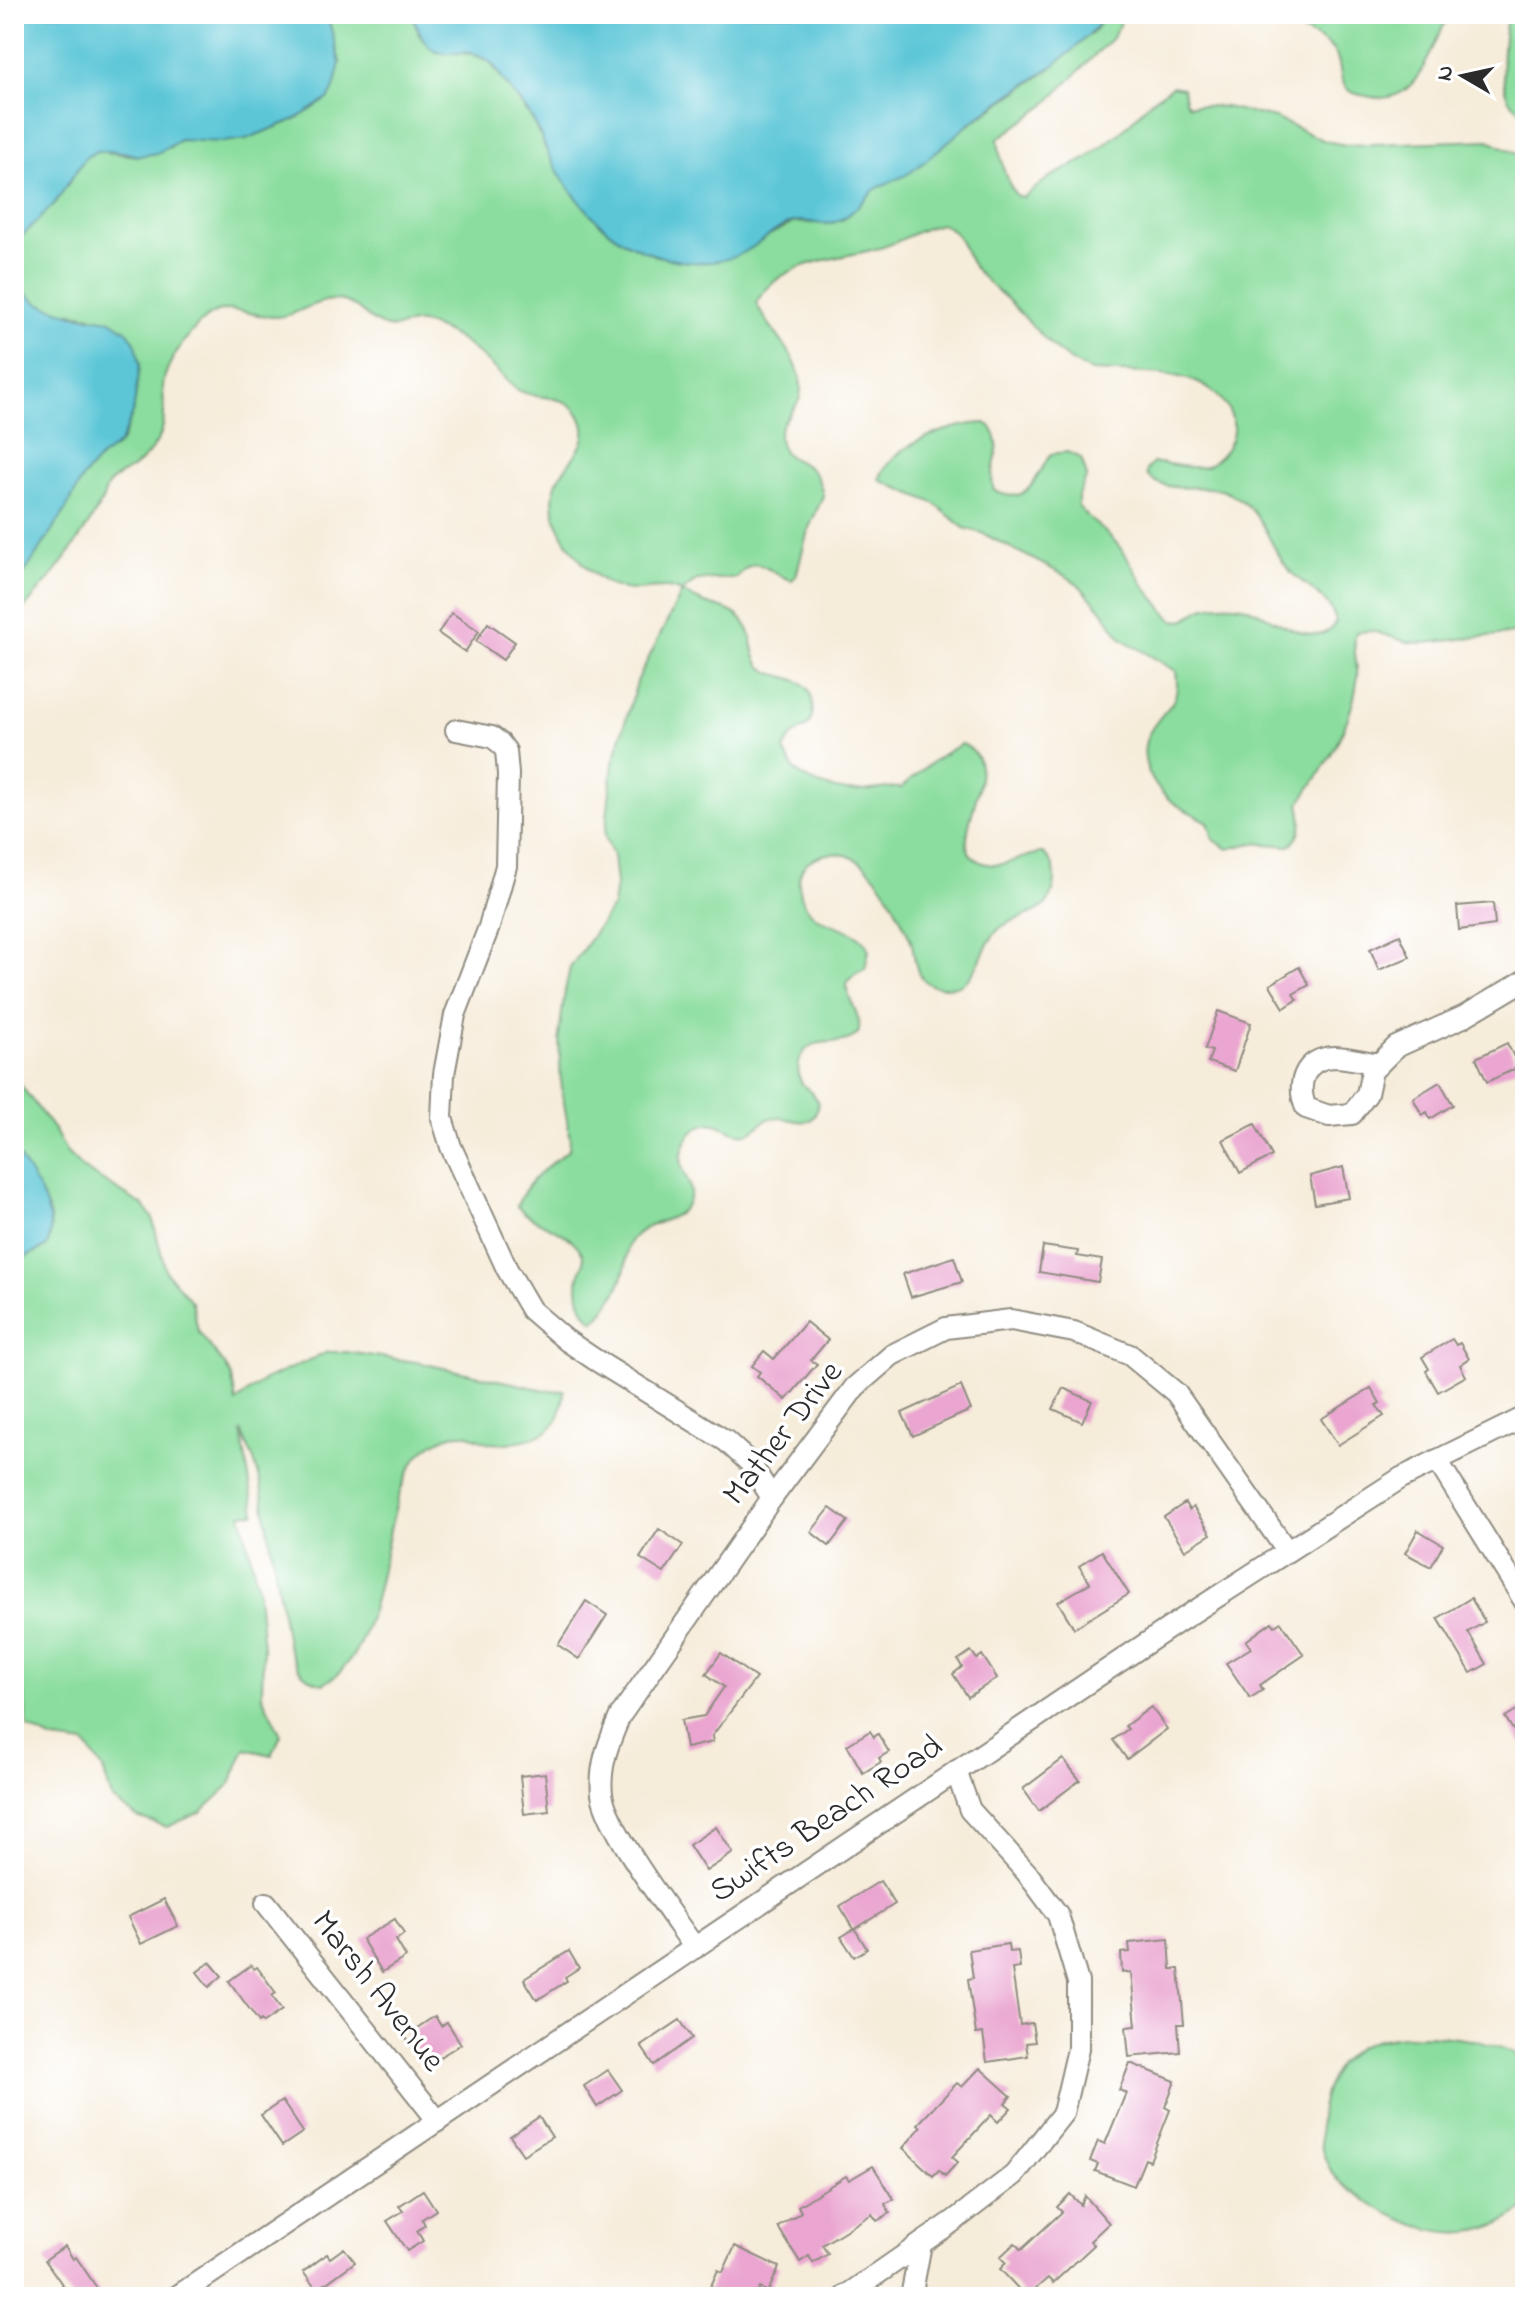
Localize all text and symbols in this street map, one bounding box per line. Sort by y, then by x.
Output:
north arrow [1423,36,1503,116]
text: N [1429,63,1463,83]
street label: Mather Drive [711,1350,857,1517]
street label: Swifts Beach Road [700,1723,954,1917]
street label: Marsh Avenue [298,1901,457,2084]

